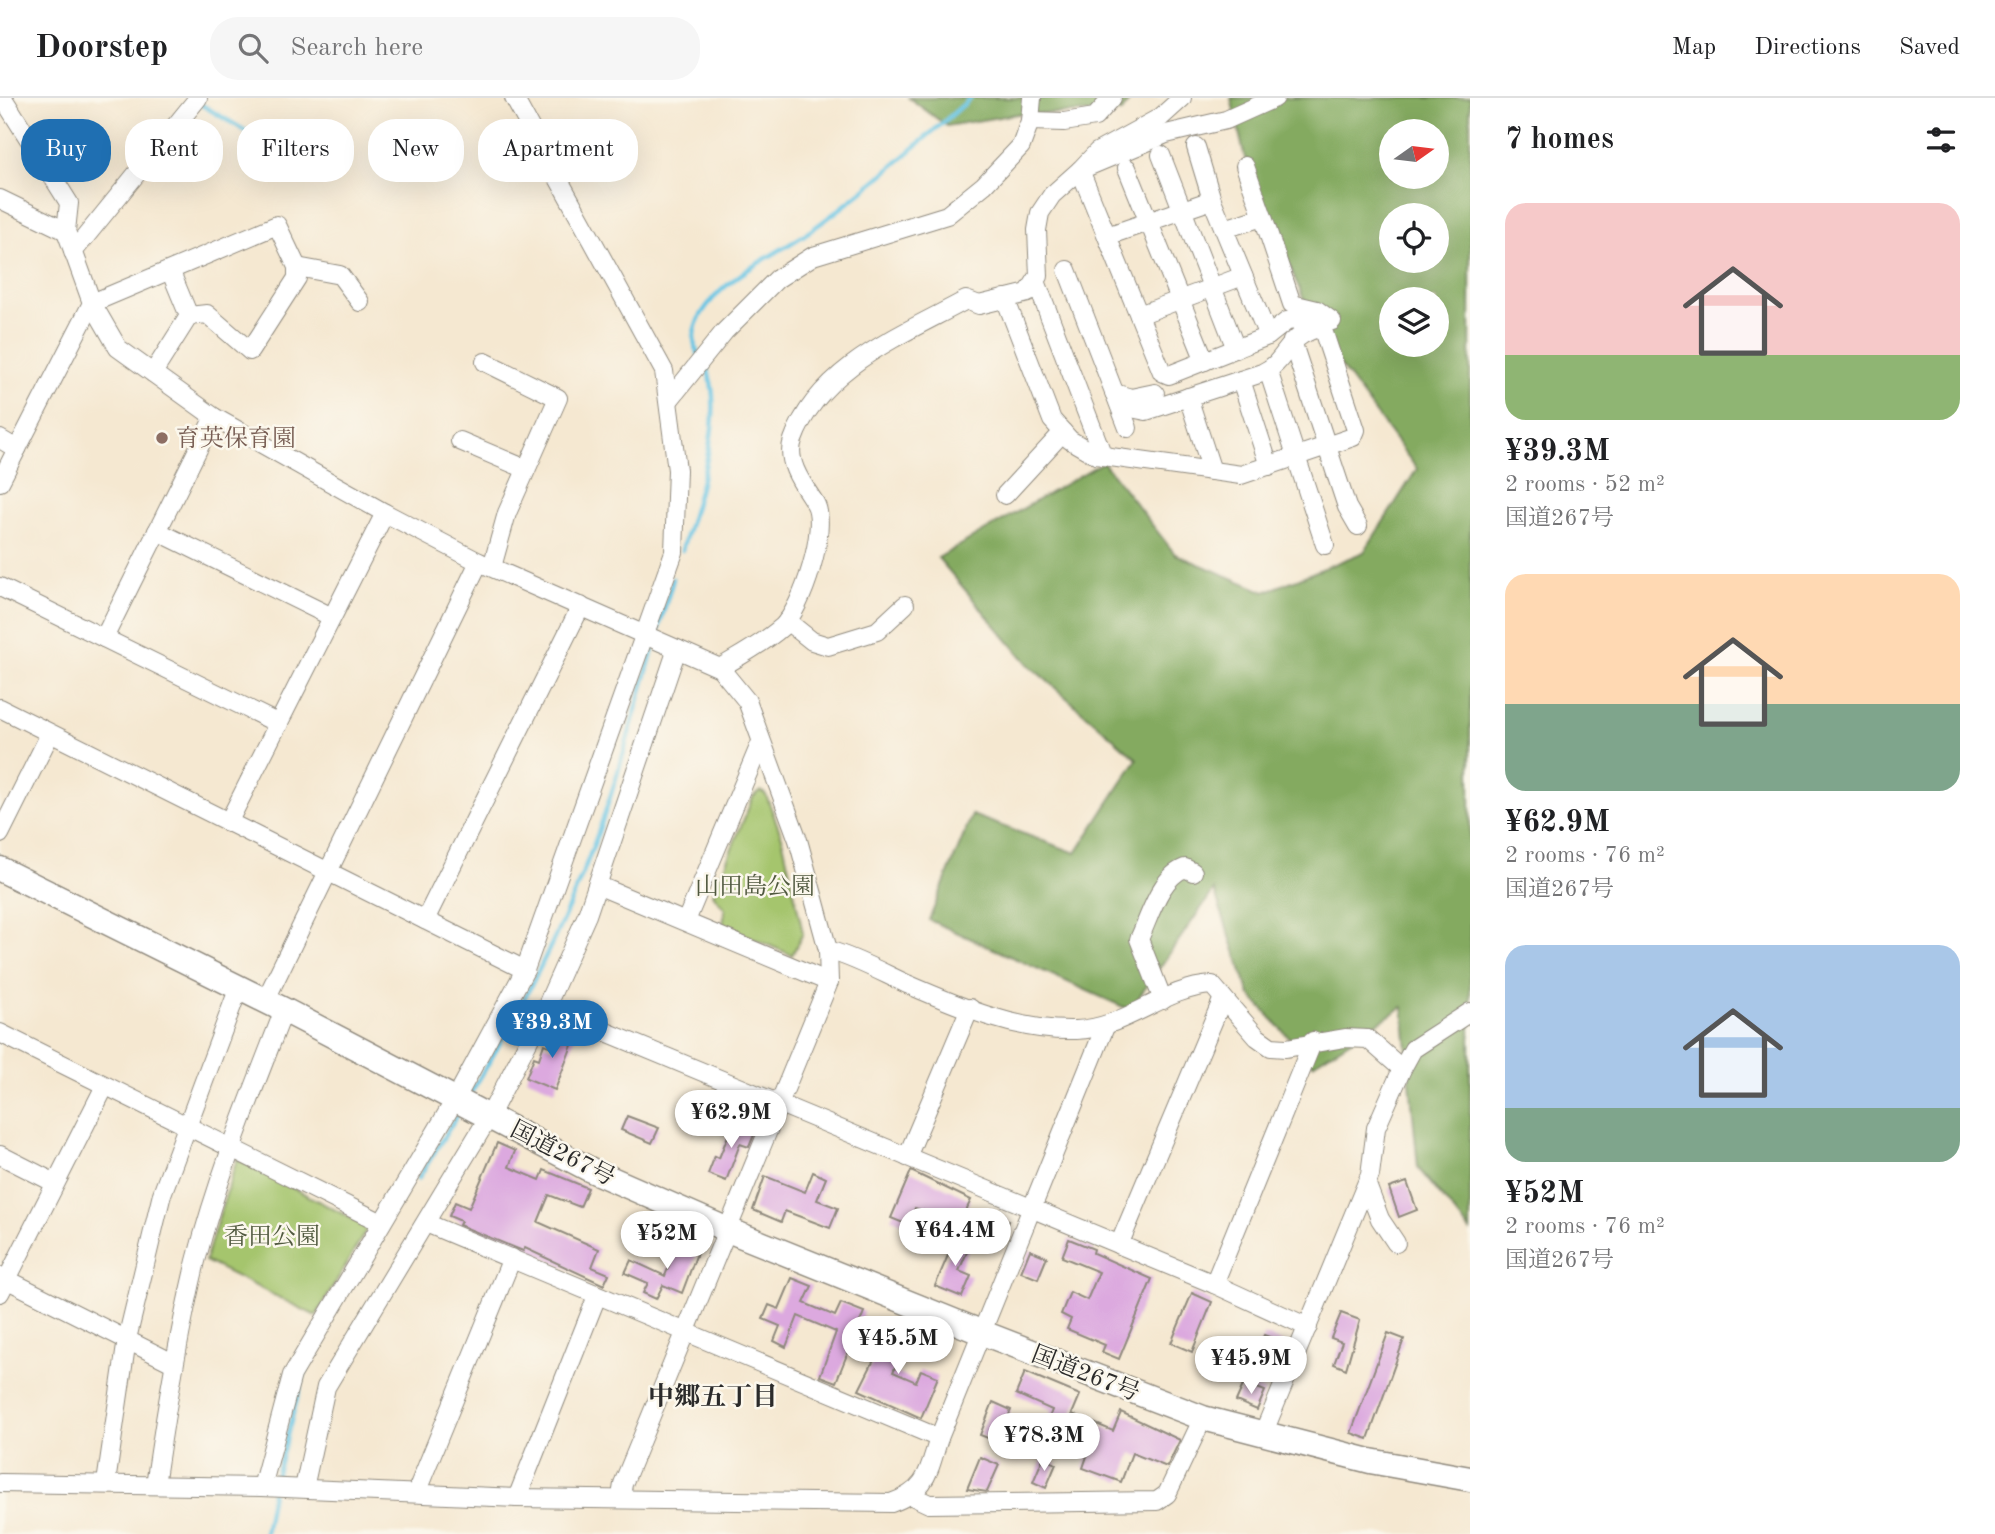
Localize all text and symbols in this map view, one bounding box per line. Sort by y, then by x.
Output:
search box [210,17,700,80]
icon: search [234,29,272,67]
text: Doorstep [35,32,168,65]
text: Search here [290,35,423,61]
text: Map [1672,36,1716,60]
text: Directions [1754,36,1861,60]
text: Saved [1899,36,1960,60]
chip: Buy [21,119,111,182]
chip: Rent [125,119,223,182]
chip: Filters [237,119,354,182]
chip: New [368,119,464,182]
chip: Apartment [478,119,638,182]
north arrow [1379,119,1449,189]
map controls [1379,119,1449,357]
icon: filters [1922,121,1960,159]
text: 7 homes [1505,125,1614,155]
button: locate [1379,203,1449,273]
icon: home [1670,248,1796,374]
button: layers [1379,287,1449,357]
place label: 育英保育園 [176,425,296,452]
marker: 育英保育園 [154,430,170,446]
text: ¥39.3M [1505,437,1610,467]
text: 2 rooms · 52 m² [1505,473,1665,496]
text: 国道267号 [1505,507,1614,530]
icon: home [1670,619,1796,745]
text: ¥62.9M [1505,808,1610,838]
text: 2 rooms · 76 m² [1505,844,1665,867]
park label: 山田島公園 [695,873,815,900]
text: 国道267号 [1505,878,1614,901]
icon: home [1670,990,1796,1116]
pin: ¥39.3M [495,1000,609,1060]
text: ¥39.3M [512,1011,592,1034]
pin: ¥62.9M [674,1090,788,1150]
text: ¥62.9M [691,1101,771,1124]
street label: 国道267号 [506,1116,620,1191]
text: ¥52M [1505,1179,1584,1209]
pin: ¥64.4M [898,1208,1012,1268]
pin: ¥52M [626,1212,708,1271]
text: 2 rooms · 76 m² [1505,1215,1665,1238]
text: ¥64.4M [915,1219,995,1242]
text: ¥52M [637,1222,697,1245]
park label: 香田公園 [224,1223,320,1250]
text: 国道267号 [1505,1249,1614,1272]
pin: ¥45.5M [841,1316,955,1376]
text: ¥45.5M [858,1327,938,1350]
pin: ¥45.9M [1194,1336,1308,1396]
street label: 国道267号 [1028,1340,1144,1406]
text: ¥45.9M [1211,1347,1291,1370]
district label: 中郷五丁目 [648,1382,778,1411]
pin: ¥78.3M [987,1414,1101,1473]
text: ¥78.3M [1004,1424,1084,1447]

